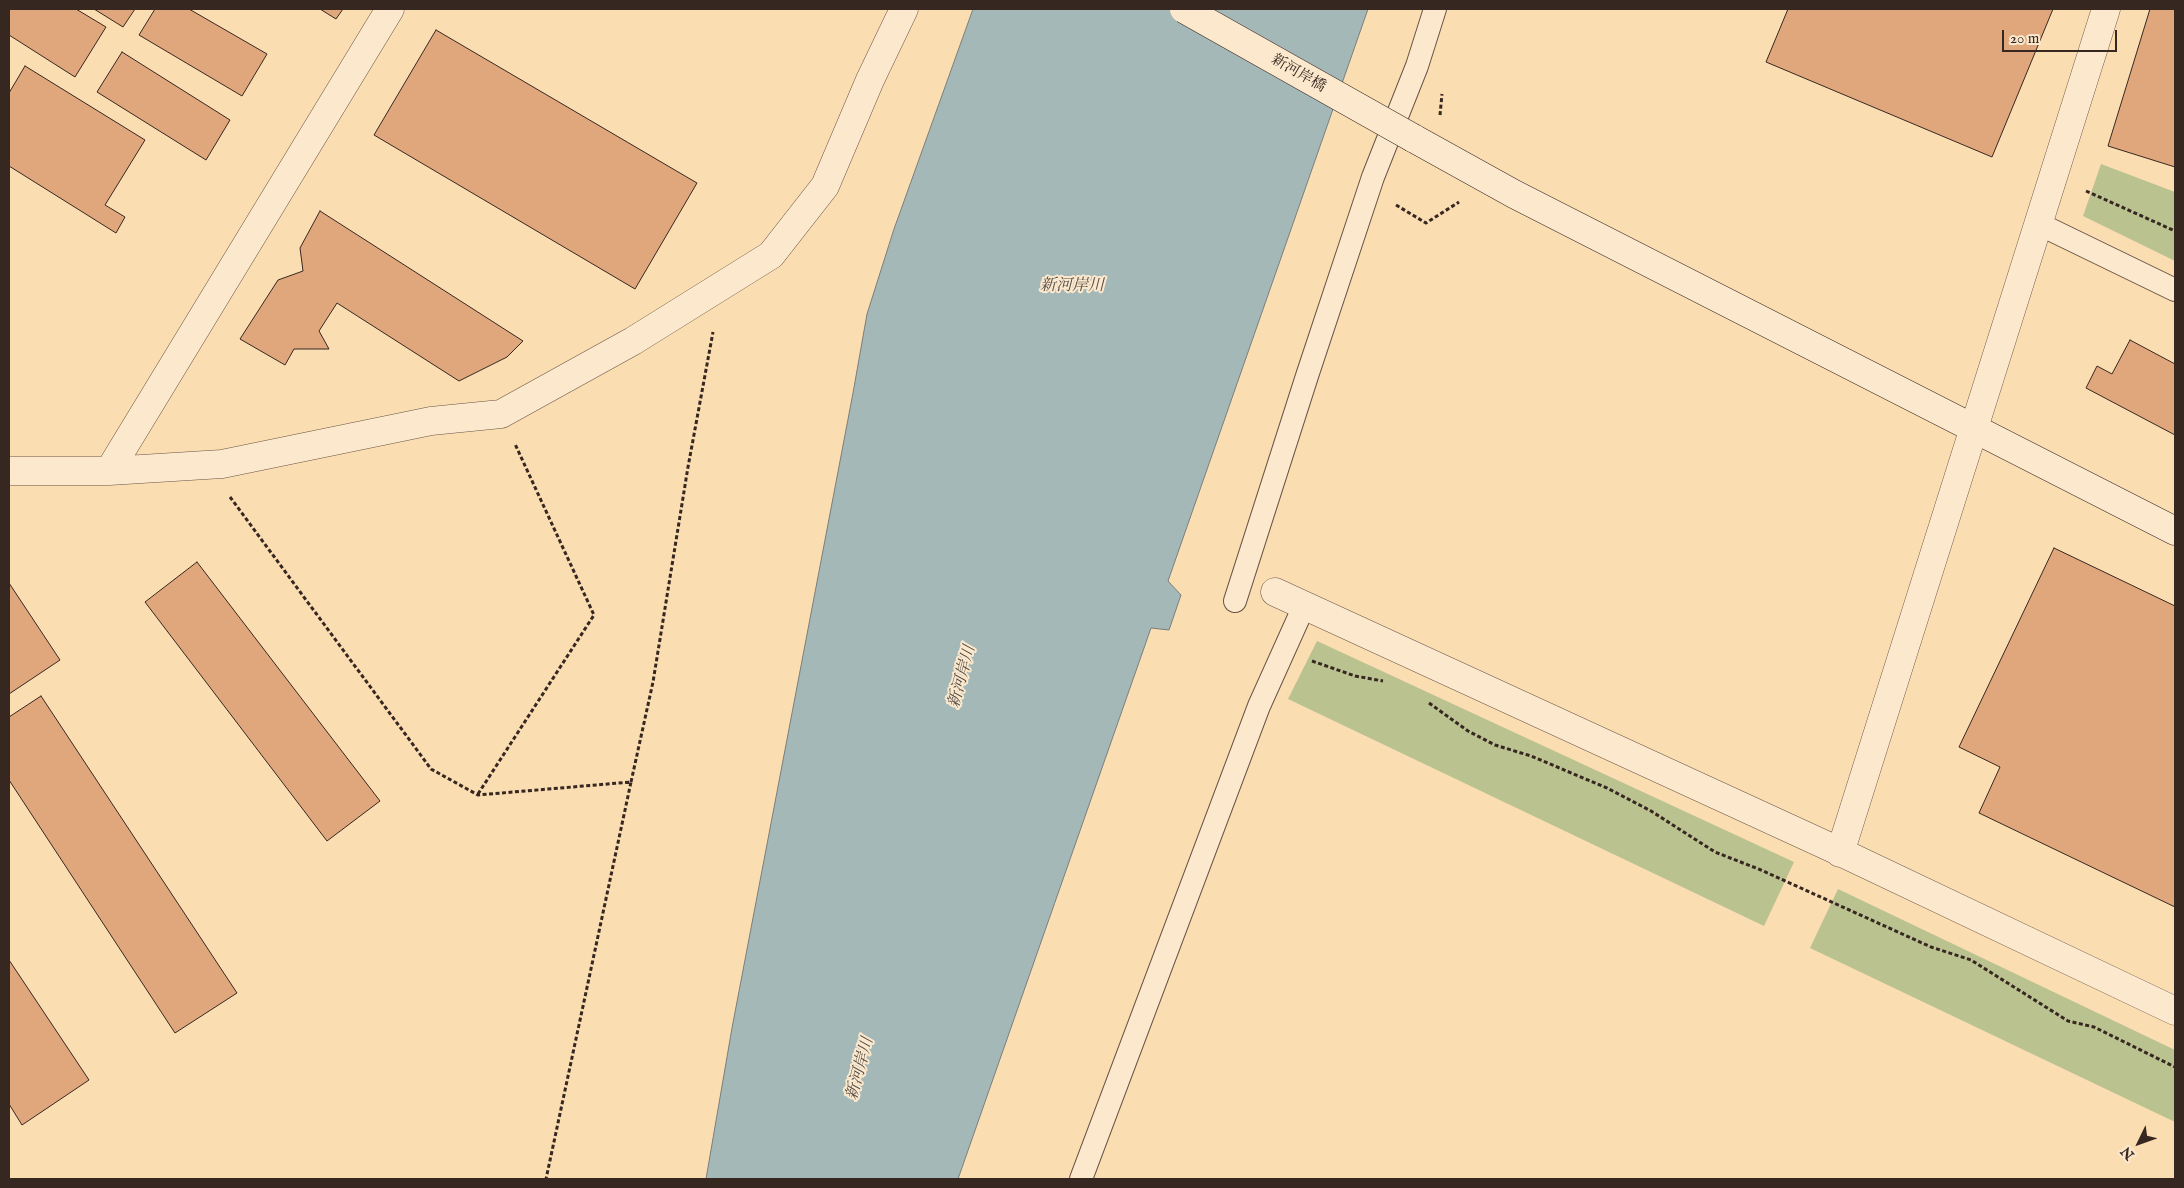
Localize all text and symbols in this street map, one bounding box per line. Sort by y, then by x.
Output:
scale bar [2004,20,2119,52]
text: 20 m [2010,29,2039,48]
street label: 新河岸橋 [1268,51,1328,97]
water label: 新河岸川 [1040,277,1104,297]
water label: 新河岸川 [945,644,981,710]
water label: 新河岸川 [843,1036,879,1102]
north arrow [2114,1118,2164,1168]
text: N [2117,1143,2139,1164]

